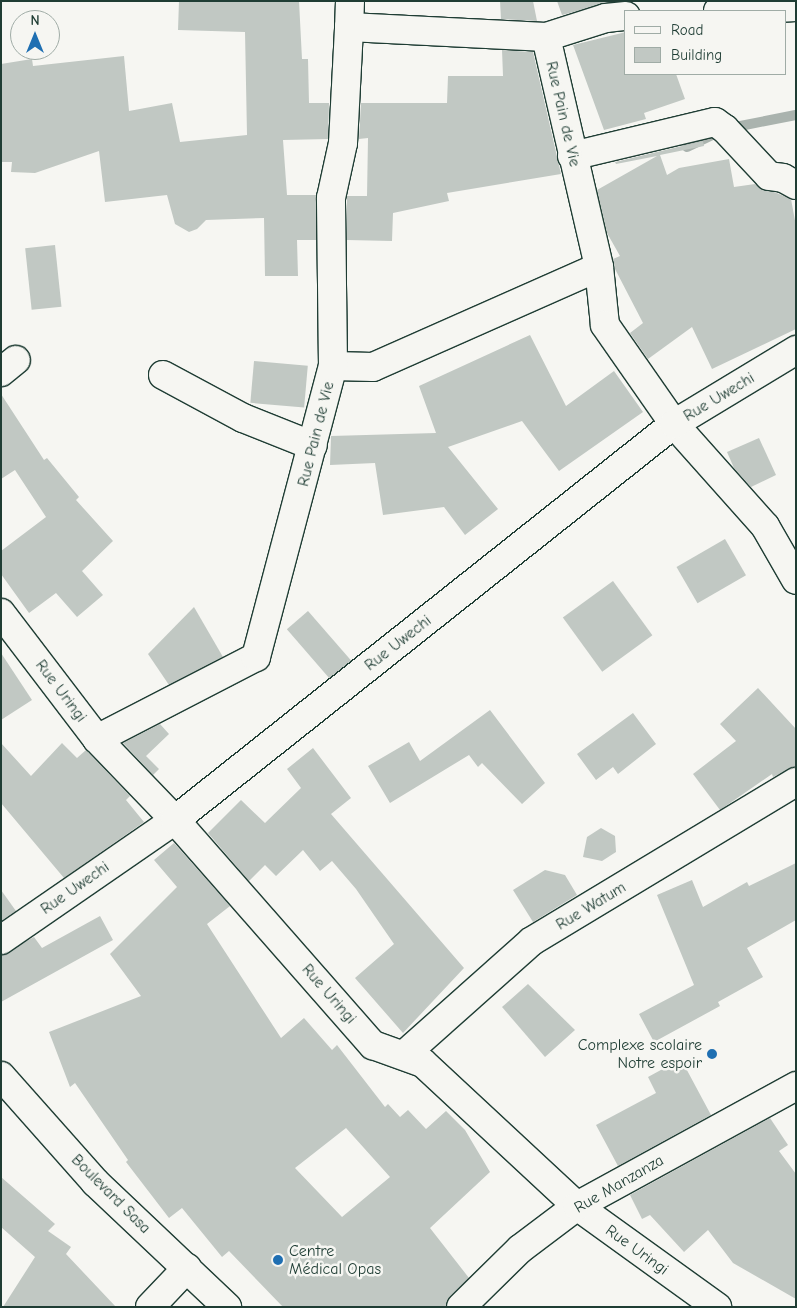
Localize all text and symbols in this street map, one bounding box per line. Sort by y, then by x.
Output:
north arrow [10,10,60,60]
legend [624,10,787,75]
text: N [30,12,40,29]
text: Road [671,21,703,39]
text: Building [671,46,722,64]
street label: Rue Pain de Vie [542,59,584,169]
street label: Rue Uwechi [680,368,758,426]
street label: Rue Pain de Vie [294,380,338,488]
street label: Rue Uwechi [361,611,435,675]
street label: Rue Uringi [31,656,91,726]
street label: Rue Uwechi [37,857,113,919]
street label: Rue Watum [553,878,629,934]
street label: Rue Uringi [298,960,360,1028]
place label: Complexe scolaire Notre espoir [578,1035,702,1073]
marker: Complexe scolaire Notre espoir [706,1048,718,1060]
street label: Boulevard Sasa [67,1150,155,1238]
street label: Rue Manzanza [571,1151,667,1217]
street label: Rue Uringi [602,1221,672,1279]
place label: Centre Médical Opas [289,1241,381,1279]
marker: Centre Médical Opas [271,1253,285,1267]

